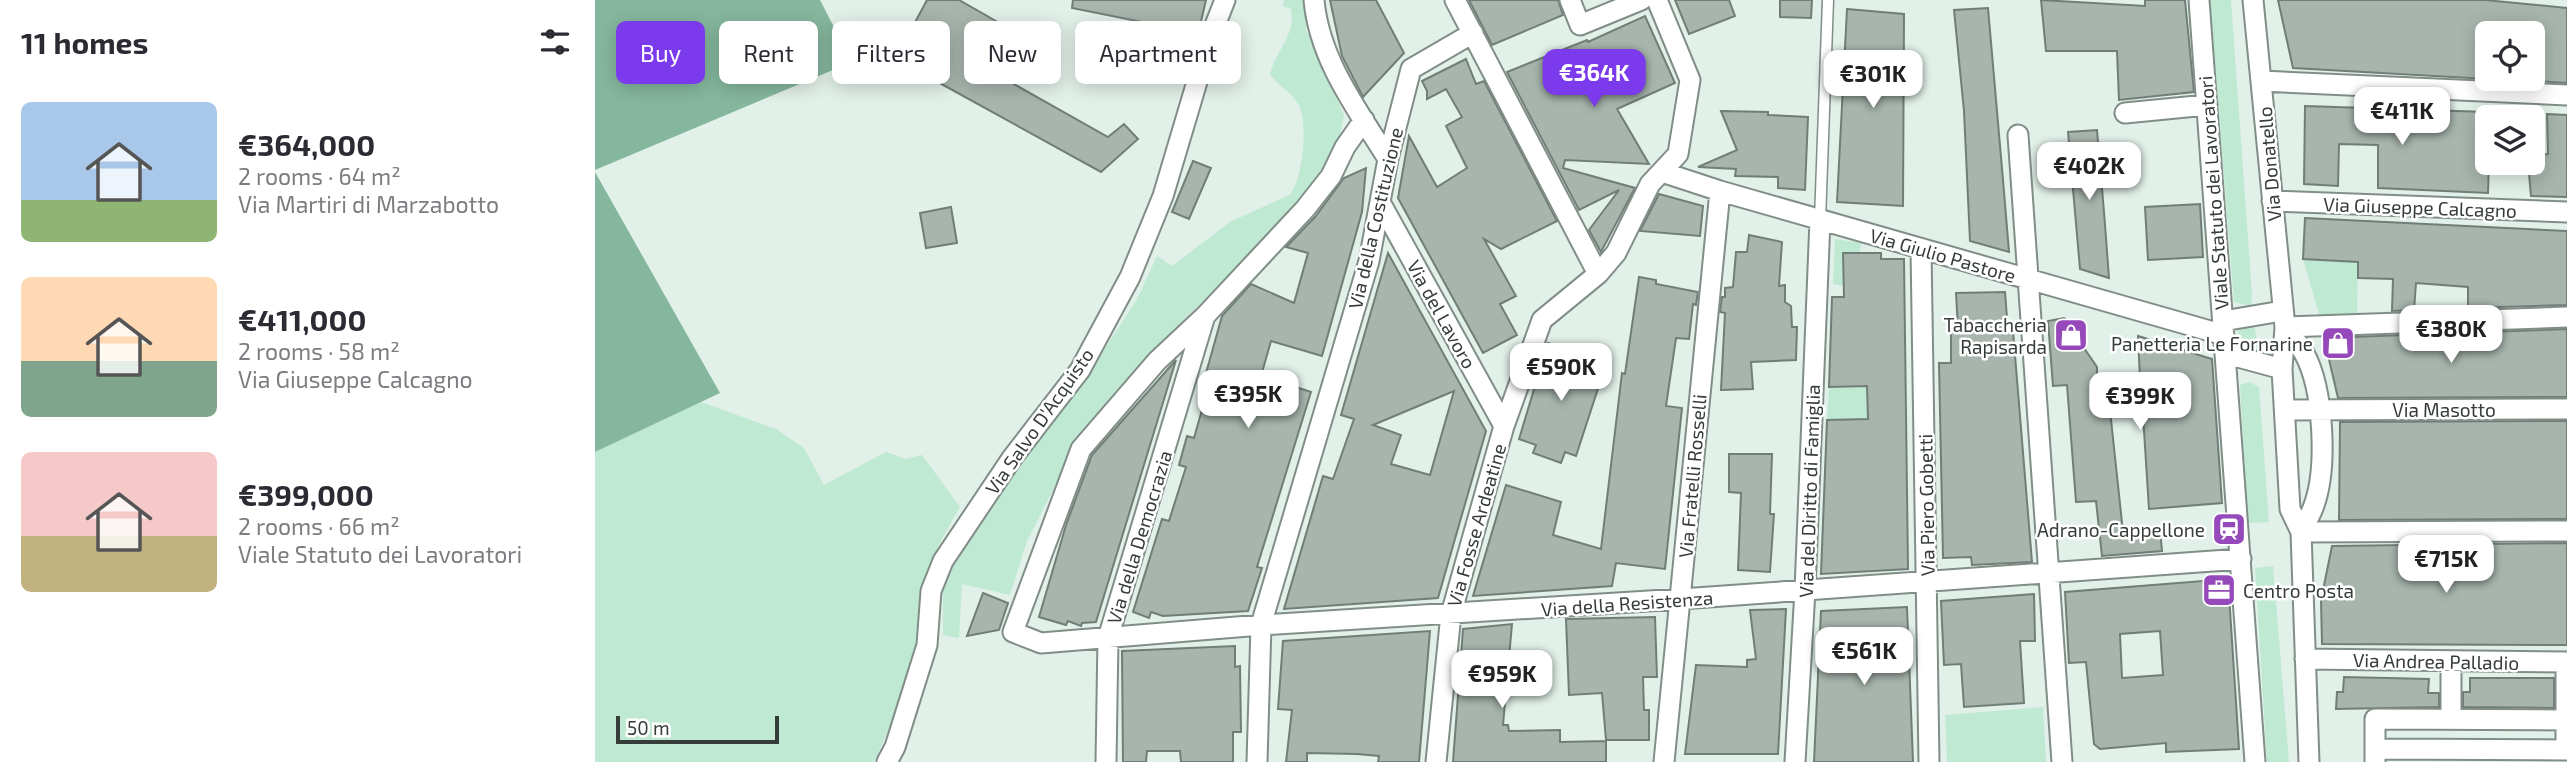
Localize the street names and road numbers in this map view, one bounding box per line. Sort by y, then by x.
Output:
street label: Viale Statuto dei Lavoratori [2193,75,2233,311]
street label: Via Donatello [2253,106,2285,222]
street label: Via della Costituzione [1343,125,1407,311]
street label: Via Giuseppe Calcagno [2323,192,2517,222]
street label: Via Giulio Pastore [1867,223,2019,287]
street label: Via del Lavoro [1403,256,1481,372]
street label: Via Salvo D'Acquisto [980,343,1098,499]
street label: Via del Diritto di Famiglia [1794,384,1824,598]
street label: Via Fratelli Rosselli [1673,393,1711,559]
street label: Via Masotto [2392,398,2496,421]
street label: Via Piero Gobetti [1913,434,1939,576]
street label: Via Fosse Ardeatine [1442,441,1510,609]
street label: Via della Democrazia [1102,447,1176,627]
street label: Via della Resistenza [1540,586,1714,620]
street label: Via Andrea Palladio [2353,648,2519,674]

